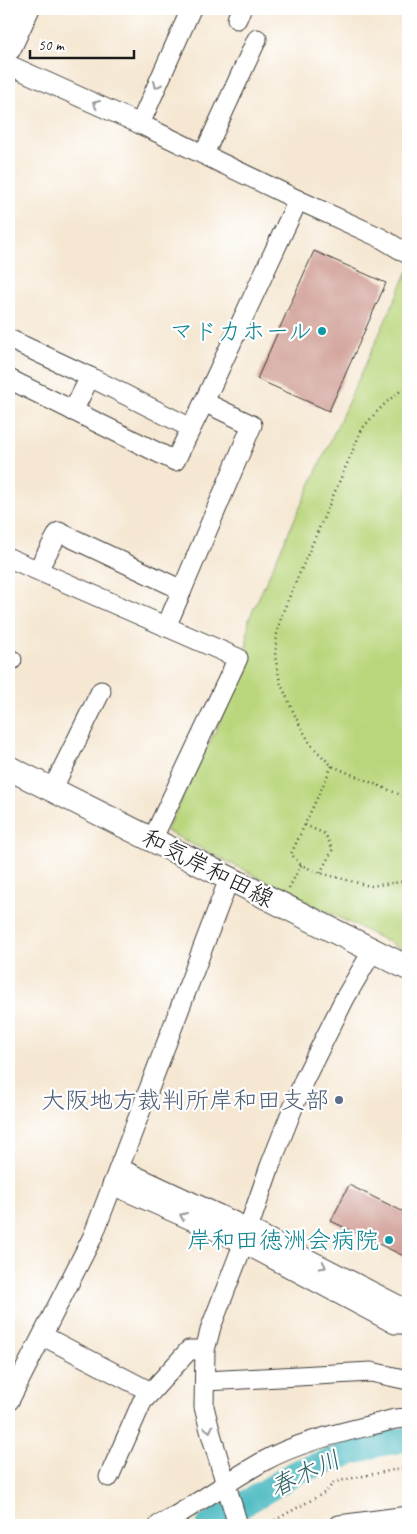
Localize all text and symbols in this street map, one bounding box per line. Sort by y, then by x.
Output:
scale bar [30,28,134,60]
text: 50 m [38,36,65,55]
one-way arrow [153,80,164,89]
one-way arrow [92,99,101,110]
place label: マドカホール [169,316,312,346]
marker: マドカホール [316,325,328,337]
street label: 和気岸和田線 [137,822,279,914]
place label: 大阪地方裁判所岸和田支部 [41,1085,329,1115]
marker: 大阪地方裁判所岸和田支部 [333,1094,345,1106]
one-way arrow [179,1212,188,1222]
place label: 岸和田徳洲会病院 [187,1225,379,1255]
marker: 岸和田徳洲会病院 [383,1234,395,1246]
one-way arrow [318,1260,327,1270]
one-way arrow [203,1424,214,1433]
water label: 春木川 [264,1444,346,1504]

